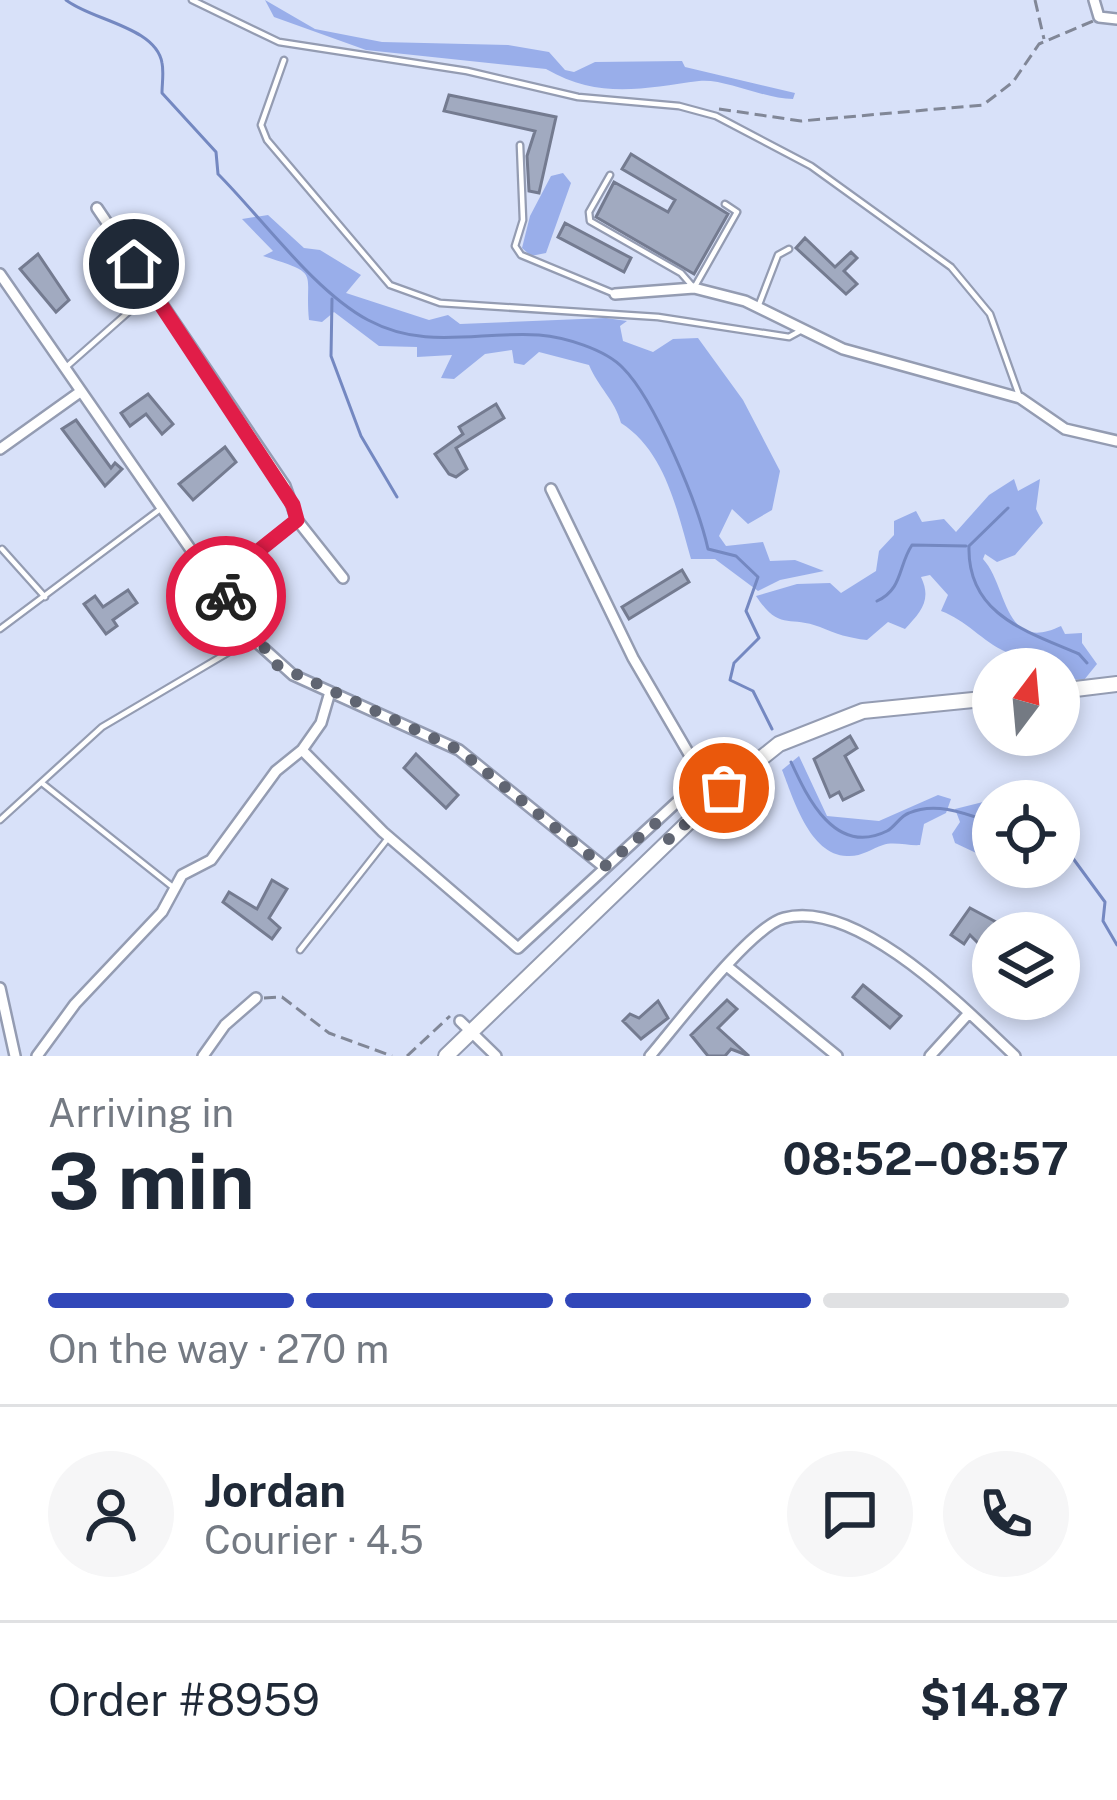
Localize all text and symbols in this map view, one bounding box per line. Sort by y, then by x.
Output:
pin [83,213,185,315]
icon: home [101,231,167,297]
courier [166,536,286,656]
icon: bike [193,563,259,629]
north arrow [972,648,1080,756]
map controls [972,648,1080,1020]
pin [673,737,775,839]
icon: bag [691,755,757,821]
button: locate [972,780,1080,888]
button: layers [972,912,1080,1020]
text: Arriving in [48,1090,234,1136]
text: 08:52–08:57 [782,1132,1069,1185]
text: 3 min [48,1135,255,1227]
text: On the way · 270 m [48,1326,389,1372]
button: person [48,1451,174,1577]
button: chat [787,1451,913,1577]
button: phone [943,1451,1069,1577]
text: Jordan [204,1464,346,1517]
text: Courier · 4.5 [204,1517,424,1563]
text: Order #8959 [48,1673,320,1726]
text: $14.87 [920,1673,1069,1726]

